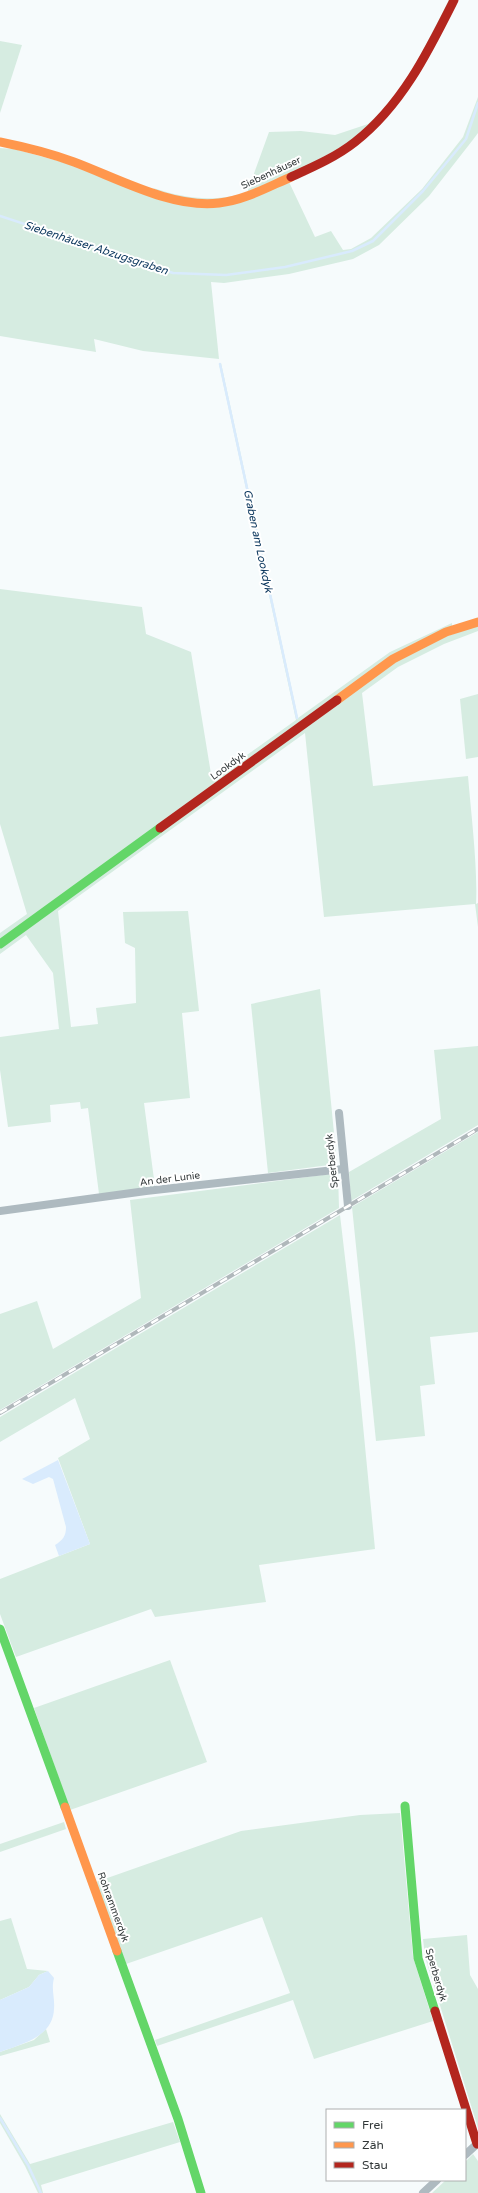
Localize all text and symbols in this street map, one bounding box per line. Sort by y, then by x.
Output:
street label: Siebenhäuser [239,154,303,192]
water label: Siebenhäuser Abzugsgraben [23,219,170,277]
water label: Graben am Lookdyk [241,488,275,595]
street label: Lookdyk [208,749,248,783]
street label: Sperberdyk [323,1133,341,1189]
street label: An der Lunie [139,1169,201,1189]
street label: Rohrammerdyk [95,1870,131,1944]
street label: Sperberdyk [423,1947,449,2003]
legend [326,2109,466,2181]
text: Frei [362,2118,383,2132]
text: Zäh [362,2138,384,2152]
text: Stau [362,2158,388,2172]

